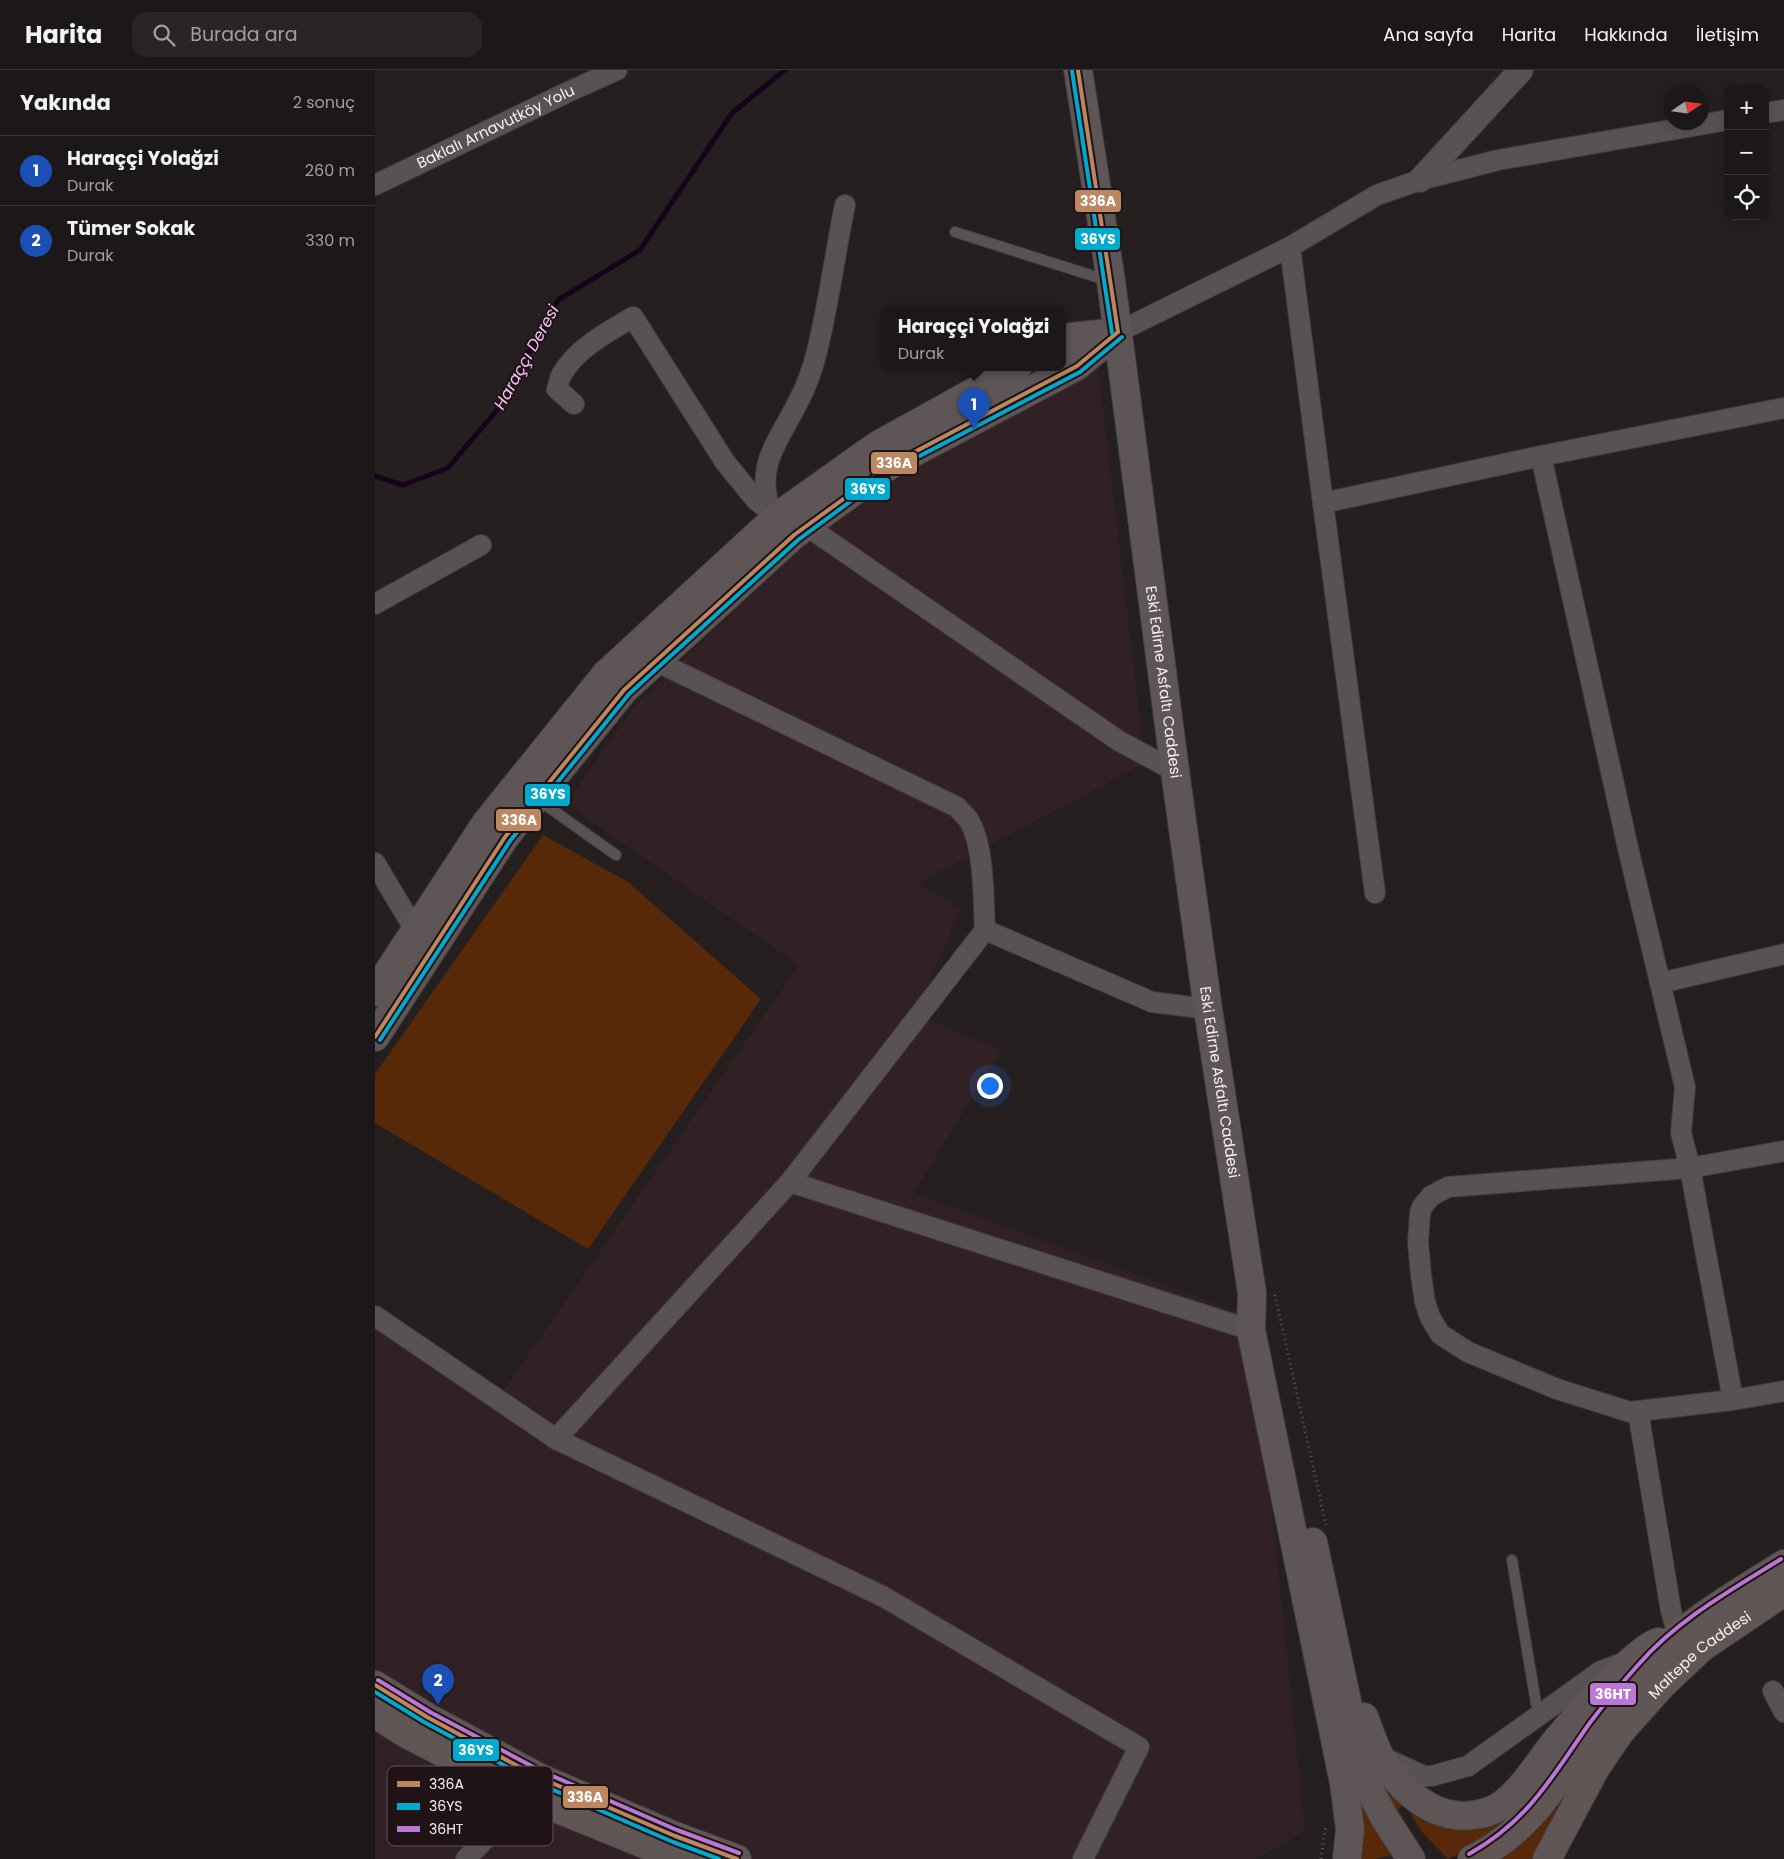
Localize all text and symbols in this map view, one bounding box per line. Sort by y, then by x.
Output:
search box [132,12,482,57]
text: Harita [25,18,102,51]
icon: search [150,21,178,49]
text: Burada ara [190,21,298,48]
text: Ana sayfa [1383,22,1474,47]
text: Harita [1502,22,1556,47]
text: Hakkında [1584,22,1668,47]
text: İletişim [1696,22,1759,47]
street label: Baklalı Arnavutköy Yolu [413,79,578,173]
north arrow [1664,85,1709,130]
map controls [1724,85,1769,220]
button: + [1724,85,1769,130]
text: Yakında [20,88,111,117]
text: 2 sonuç [293,91,355,114]
button: − [1724,130,1769,175]
text: Haraççi Yolağzi [67,145,219,172]
text: 1 [33,159,39,182]
text: 260 m [305,159,355,182]
text: Durak [67,174,114,197]
button: locate [1724,175,1769,220]
line badge: 336A [1074,189,1122,213]
text: 336A [1080,191,1117,211]
text: Tümer Sokak [67,215,195,242]
line badge: 36YS [1074,227,1121,251]
text: 2 [31,229,41,252]
text: 330 m [305,229,355,252]
text: 36YS [1080,229,1116,249]
text: Durak [67,244,114,267]
water label: Haraççı Deresi [488,300,565,414]
popup [881,306,1066,371]
text: Haraççi Yolağzi [898,313,1049,340]
text: Durak [898,342,944,365]
pin: 1 [958,388,990,429]
line badge: 336A [870,451,918,475]
text: 336A [876,453,913,473]
line badge: 36YS [844,477,891,501]
text: 36YS [850,479,886,499]
street label: Eski Edirne Asfaltı Caddesi [1141,584,1187,780]
line badge: 36YS [524,783,571,807]
text: 36YS [530,784,566,804]
line badge: 336A [495,808,542,832]
text: 336A [501,810,538,830]
street label: Eski Edirne Asfaltı Caddesi [1195,985,1245,1179]
your location [977,1073,1003,1099]
street label: Maltepe Caddesi [1643,1606,1755,1703]
pin: 2 [422,1664,454,1705]
line badge: 36HT [1589,1682,1637,1706]
text: 36HT [1595,1684,1631,1704]
line badge: 36YS [452,1738,500,1762]
text: 36YS [458,1740,494,1760]
legend [387,1766,553,1846]
text: 336A [429,1774,464,1794]
line badge: 336A [562,1785,609,1809]
text: 336A [567,1787,604,1807]
text: 36YS [429,1796,463,1816]
text: 36HT [429,1819,464,1839]

